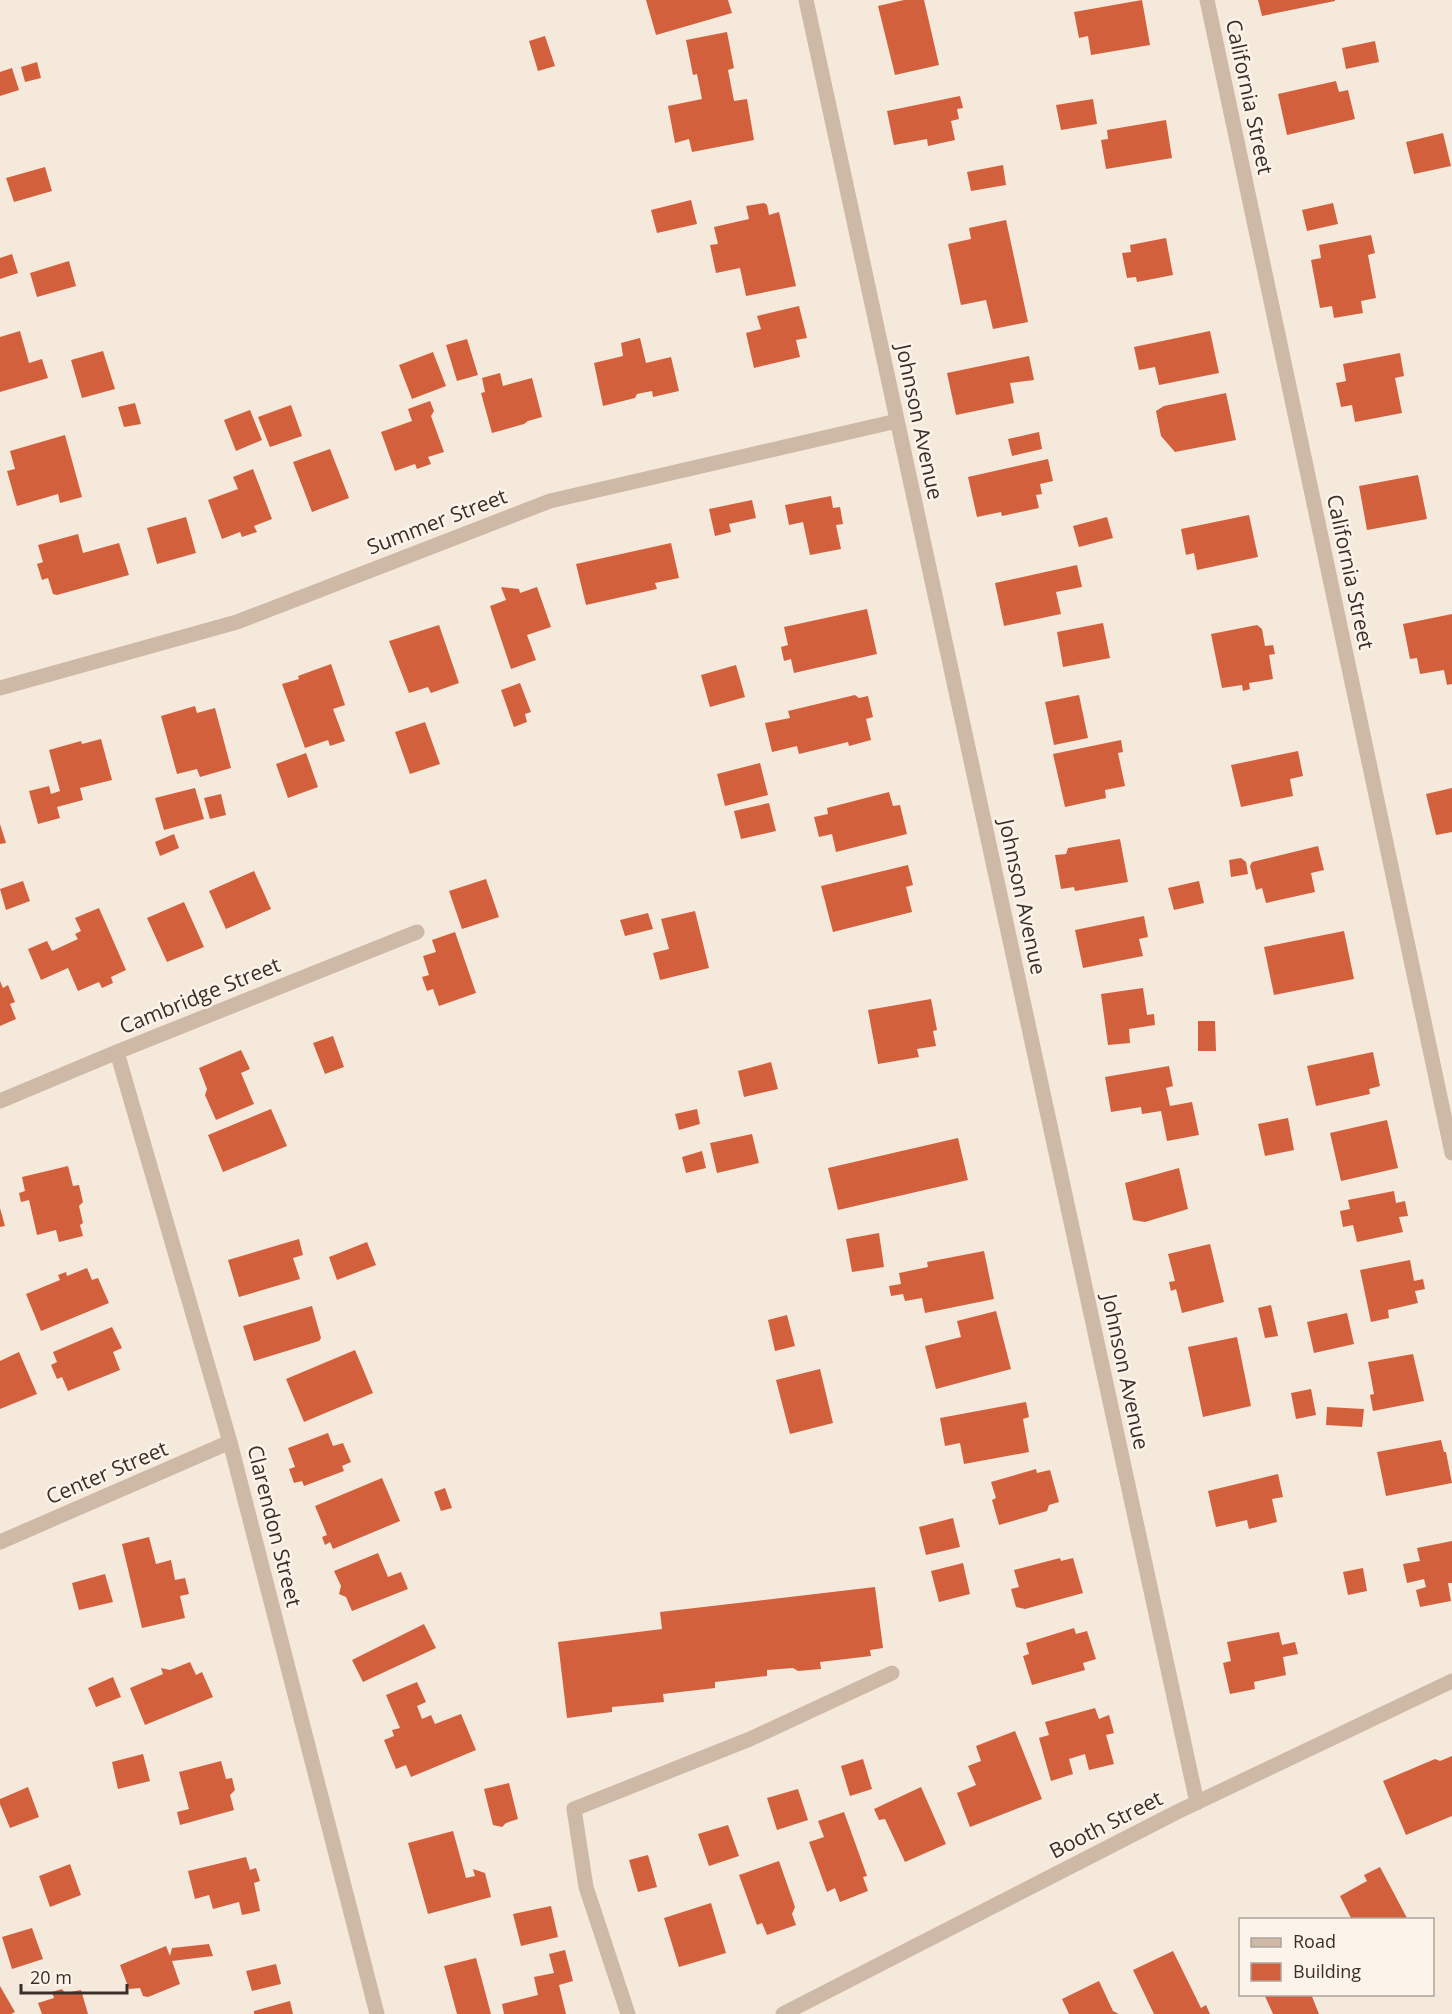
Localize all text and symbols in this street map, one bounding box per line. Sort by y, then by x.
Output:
street label: California Street [1220,17,1280,177]
street label: Johnson Avenue [889,340,950,502]
street label: Summer Street [363,482,511,561]
street label: California Street [1321,492,1381,652]
street label: Johnson Avenue [992,815,1053,977]
street label: Cambridge Street [115,950,284,1040]
street label: Johnson Avenue [1095,1290,1156,1452]
street label: Center Street [41,1434,172,1510]
street label: Clarendon Street [241,1442,309,1610]
street label: Booth Street [1044,1784,1167,1865]
legend [1239,1918,1434,1996]
text: Road [1293,1929,1336,1953]
scale bar [21,1957,128,1995]
text: Building [1293,1959,1361,1983]
text: 20 m [30,1965,72,1989]

